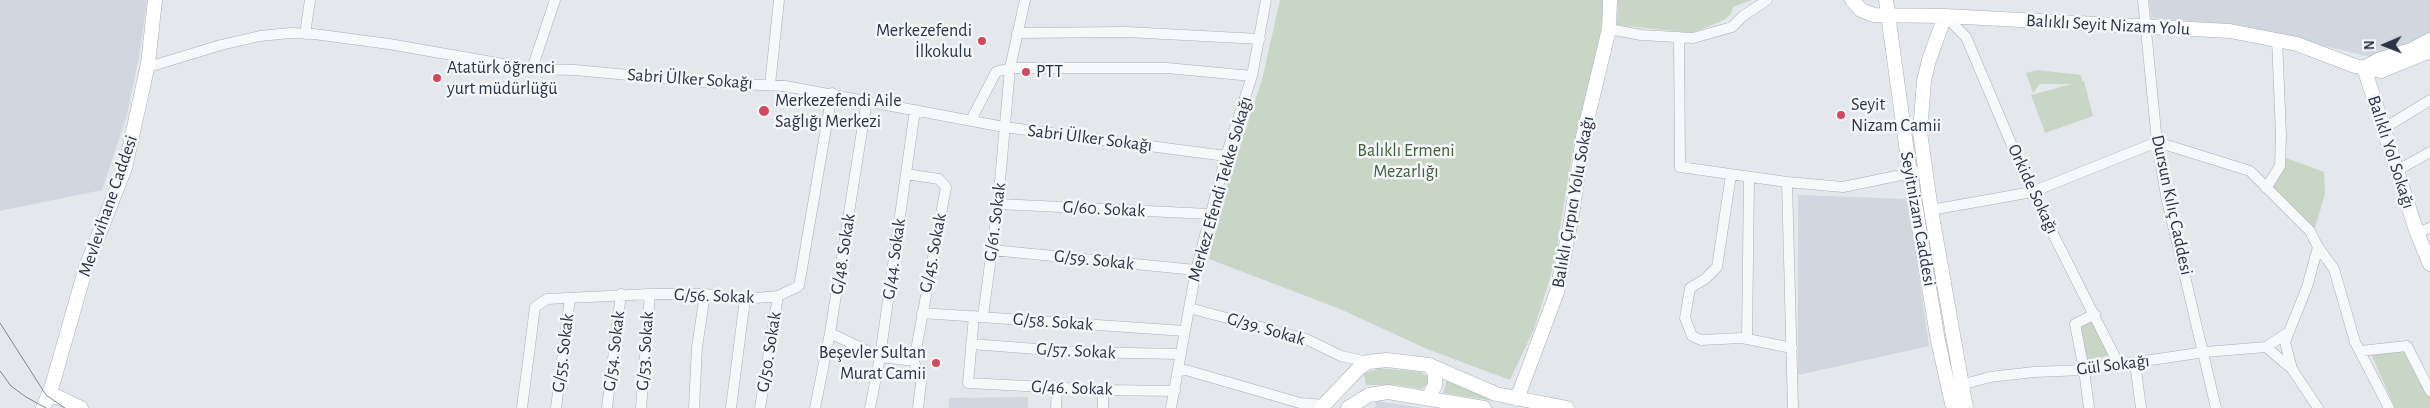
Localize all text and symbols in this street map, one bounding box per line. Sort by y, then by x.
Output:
street label: Balıklı Seyit Nizam Yolu [2025,10,2191,40]
place label: Merkezefendi İlkokulu [876,20,972,62]
north arrow [2360,20,2410,70]
marker: Merkezefendi İlkokulu [976,35,988,47]
text: N [2363,40,2377,50]
place label: Atatürk öğrenci yurt müdürlüğü [447,57,558,100]
place label: PTT [1036,61,1063,83]
street label: Sabri Ülker Sokağı [627,64,753,94]
marker: PTT [1020,66,1032,78]
marker: Atatürk öğrenci yurt müdürlüğü [431,72,443,84]
place label: Merkezefendi Aile Sağlığı Merkezi [775,90,902,132]
street label: Balıklı Yol Sokağı [2363,93,2419,211]
street label: Merkez Efendi Tekke Sokağı [1183,94,1257,284]
place label: Seyit Nizam Camii [1851,94,1941,136]
marker: Merkezefendi Aile Sağlığı Merkezi [757,104,771,118]
marker: Seyit Nizam Camii [1835,109,1847,121]
street label: Balıklı Çırpıcı Yolu Sokağı [1547,114,1599,290]
street label: Sabri Ülker Sokağı [1026,120,1154,156]
street label: Mevlevihane Caddesi [74,132,142,280]
street label: Dursun Kılıç Caddesi [2147,133,2197,277]
park label: Balıklı Ermeni Mezarlığı [1357,140,1455,182]
street label: Orkide Sokağı [2003,141,2063,237]
street label: Seyitnizam Caddesi [1896,150,1940,288]
street label: G/61. Sokak [979,181,1011,263]
street label: G/60. Sokak [1062,196,1146,222]
street label: G/45. Sokak [915,211,951,295]
street label: G/48. Sokak [826,212,860,296]
street label: G/44. Sokak [878,217,910,301]
street label: G/59. Sokak [1053,245,1135,275]
street label: G/56. Sokak [673,284,755,308]
street label: G/58. Sokak [1012,308,1094,336]
street label: G/39. Sokak [1224,308,1308,350]
street label: G/54. Sokak [598,310,630,392]
street label: G/50. Sokak [752,310,786,394]
street label: G/53. Sokak [631,311,659,391]
street label: G/55. Sokak [547,312,579,394]
street label: G/57. Sokak [1036,338,1116,364]
place label: Beşevler Sultan Murat Camii [819,342,926,384]
street label: Gül Sokağı [2075,350,2151,380]
marker: Beşevler Sultan Murat Camii [930,357,942,369]
street label: G/46. Sokak [1031,376,1113,400]

